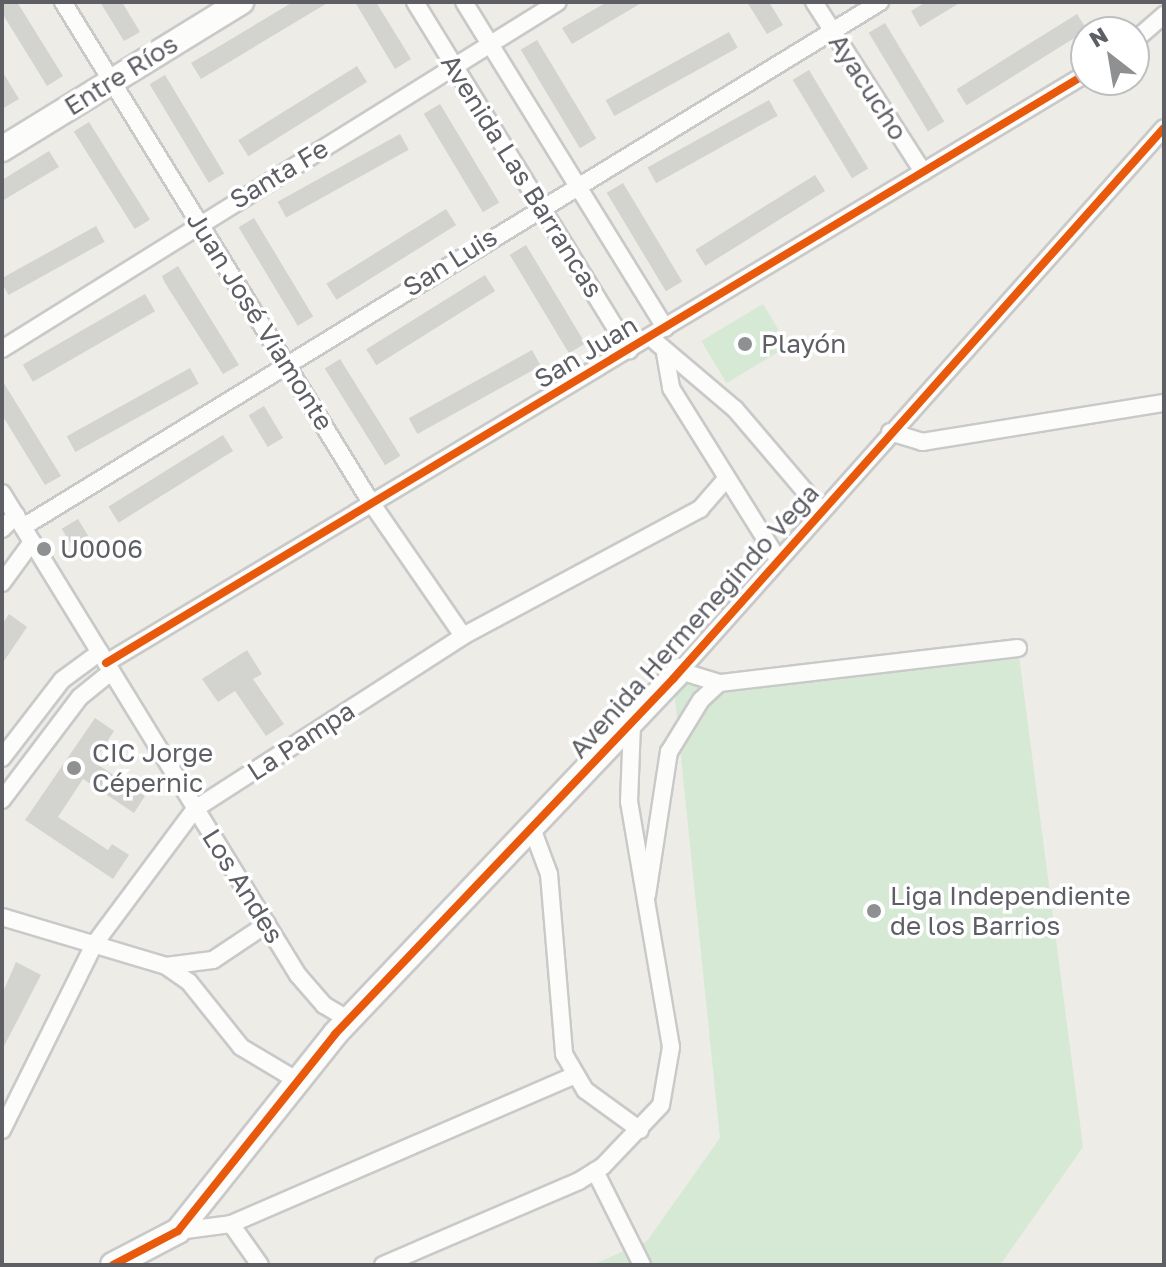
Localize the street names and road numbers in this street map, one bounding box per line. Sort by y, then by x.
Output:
street label: Entre Ríos [59,28,183,122]
street label: Ayacucho [822,28,914,146]
street label: Avenida Las Barrancas [434,49,610,303]
street label: Santa Fe [224,133,334,215]
street label: Juan José Viamonte [180,206,340,436]
street label: San Luis [397,221,503,303]
street label: San Juan [529,309,643,395]
street label: Avenida Hermenegindo Vega [563,478,825,764]
street label: La Pampa [242,695,360,787]
street label: Los Andes [196,823,290,949]

